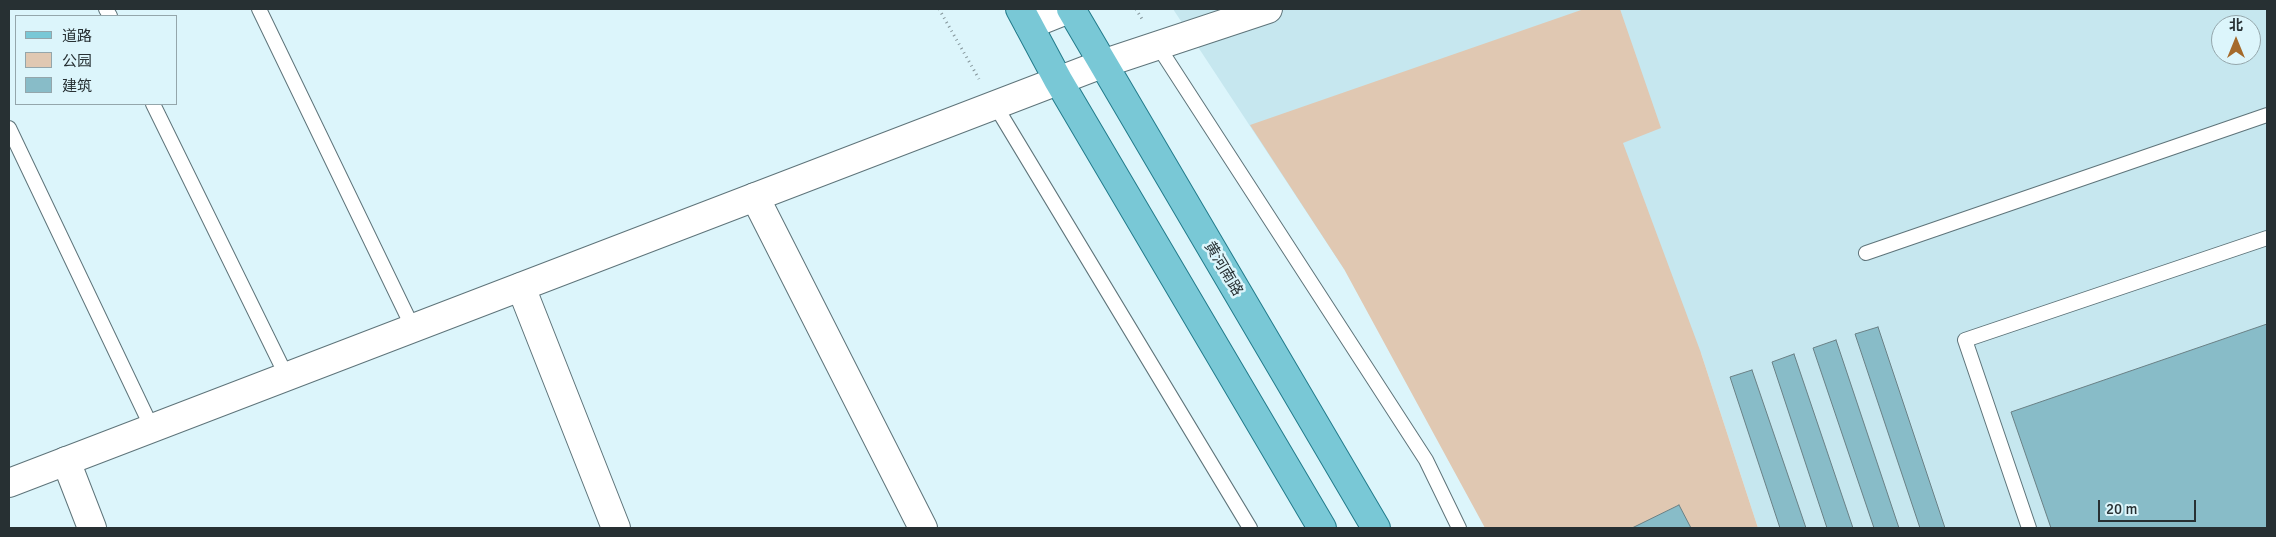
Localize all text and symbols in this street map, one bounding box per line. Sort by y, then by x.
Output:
legend [15,15,178,105]
north arrow [2211,15,2261,65]
text: 北 [2229,17,2243,34]
text: 道路 [62,27,92,45]
text: 公园 [62,52,92,70]
text: 建筑 [62,77,92,95]
street label: 黄河南路 [1200,239,1246,299]
scale bar [2101,490,2198,522]
text: 20 m [2106,500,2137,518]

